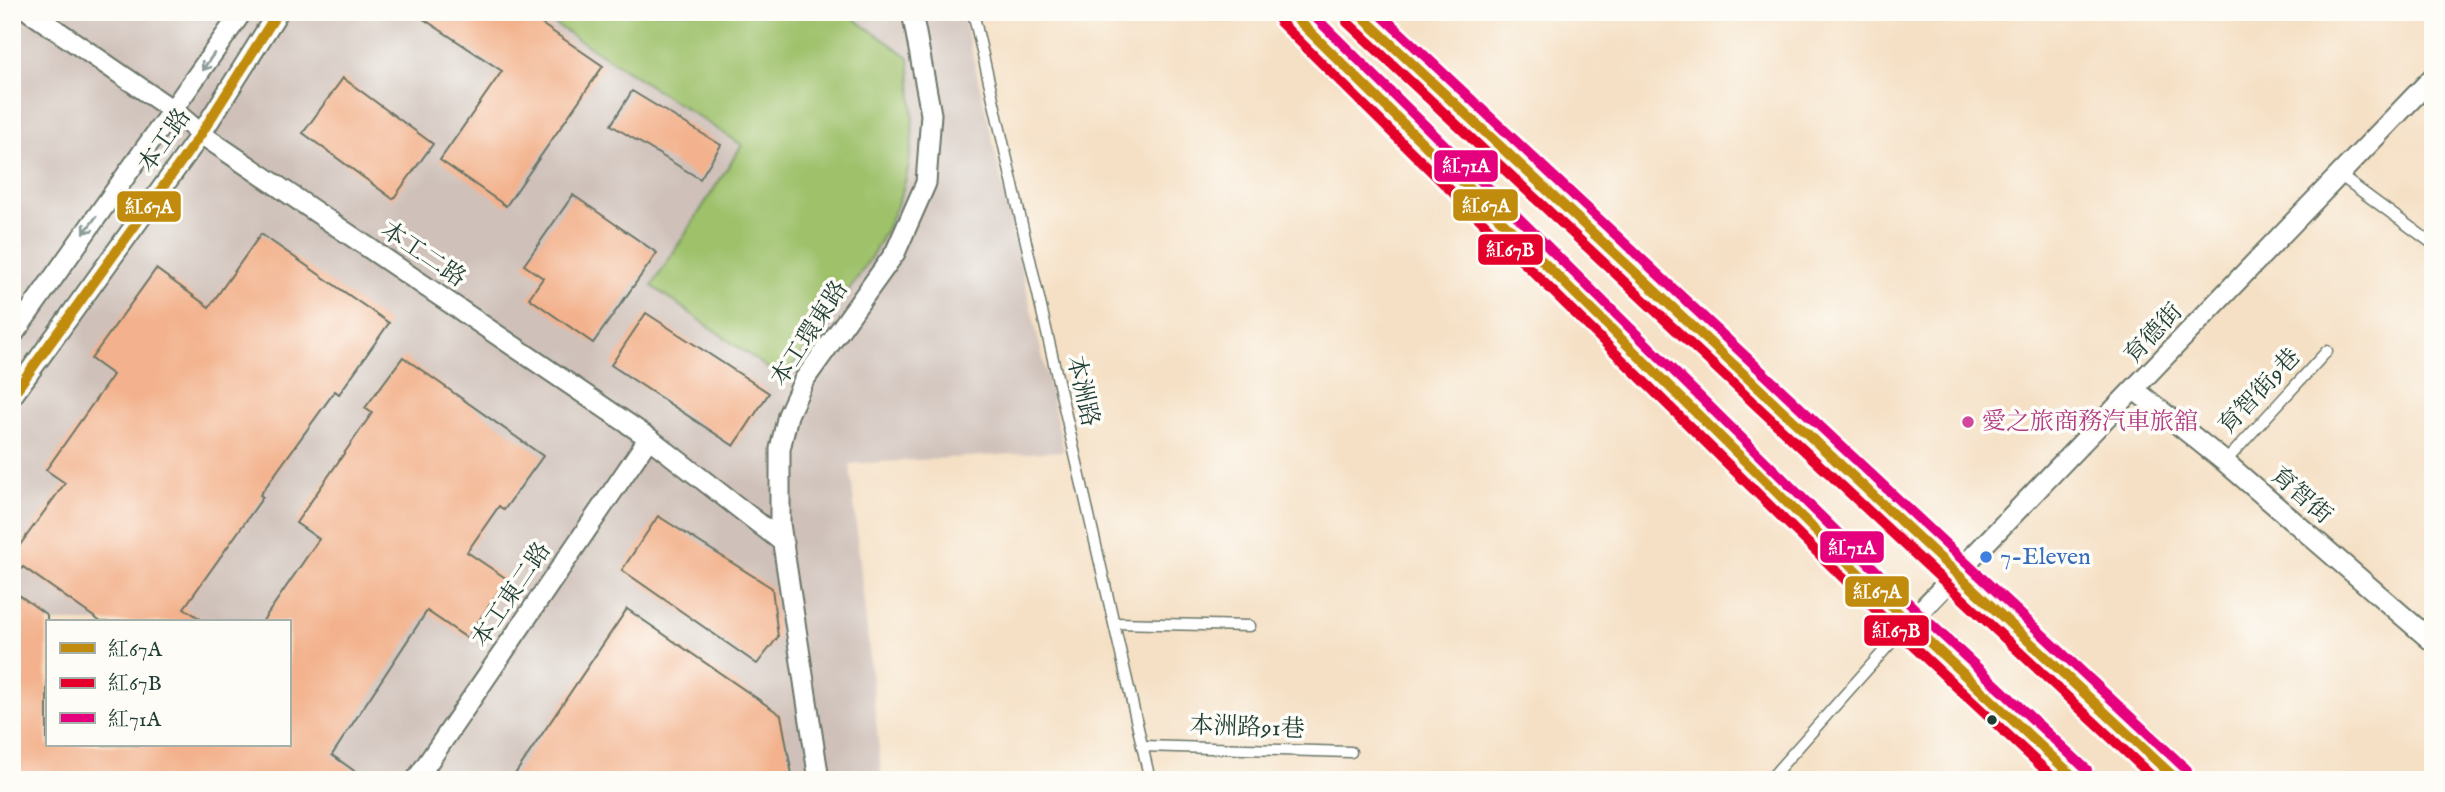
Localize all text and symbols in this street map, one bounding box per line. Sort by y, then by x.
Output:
one-way arrow [201,51,215,71]
street label: 本工路 [132,103,198,179]
line badge: 紅71A [1433,149,1499,183]
text: 紅71A [1442,155,1491,179]
line badge: 紅67A [1452,188,1519,222]
line badge: 紅67A [116,190,182,223]
text: 紅67A [1462,195,1512,219]
text: 紅67A [125,196,175,220]
one-way arrow [83,215,97,234]
street label: 本工二路 [375,215,471,295]
line badge: 紅67B [1477,233,1544,266]
text: 紅67B [1486,239,1535,263]
street label: 本工環東路 [764,275,856,393]
street label: 育德街 [2118,297,2190,371]
street label: 育智街9巷 [2212,342,2308,442]
street label: 本洲路 [1059,352,1105,430]
place label: 愛之旅商務汽車旅舘 [1982,407,2198,438]
marker: 愛之旅商務汽車旅舘 [1960,414,1976,430]
street label: 育智街 [2264,461,2338,531]
line badge: 紅71A [1819,530,1885,564]
street label: 本工東二路 [466,537,558,653]
text: 紅71A [1828,537,1877,561]
place label: 7-Eleven [2000,542,2091,573]
marker: 7-Eleven [1978,549,1994,565]
line badge: 紅67A [1844,575,1910,608]
text: 紅67A [1853,581,1903,605]
line badge: 紅67B [1863,614,1930,647]
legend [46,620,290,746]
text: 紅67B [1872,620,1921,644]
text: 紅67A [108,637,163,664]
text: 紅67B [108,671,162,698]
text: 紅71A [108,707,162,734]
street label: 本洲路91巷 [1189,710,1305,746]
unlabelled marker [1985,713,1999,727]

